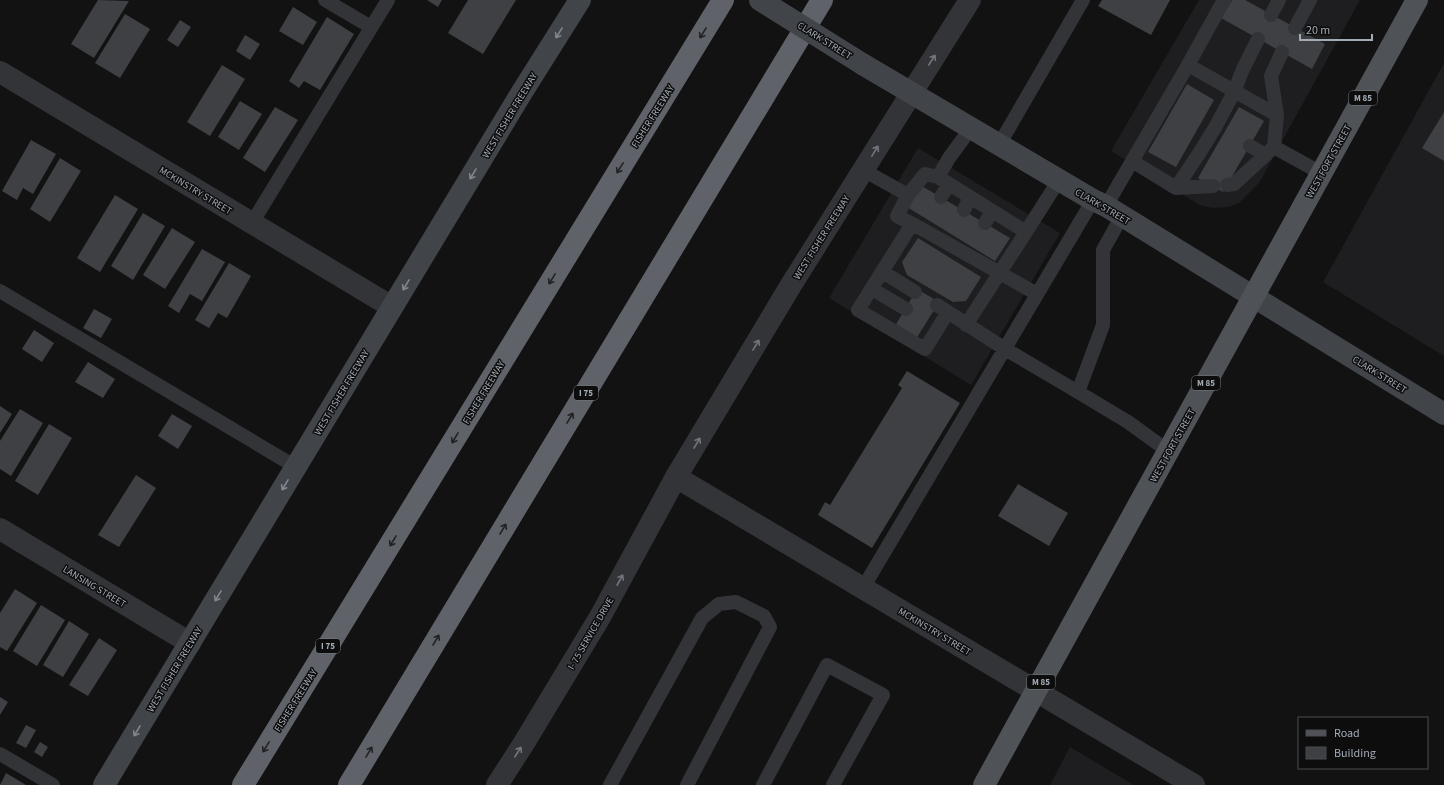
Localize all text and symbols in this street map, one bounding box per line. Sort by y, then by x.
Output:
scale bar [1300,16,1372,42]
street label: CLARK STREET [795,19,855,63]
text: 20 m [1306,22,1330,39]
one-way arrow [555,27,563,39]
one-way arrow [698,27,706,39]
one-way arrow [928,55,936,66]
street label: WEST FISHER FREEWAY [479,70,541,161]
street label: FISHER FREEWAY [628,82,678,151]
road number: M 85 [1349,91,1377,105]
street label: WEST FORT STREET [1303,122,1355,201]
one-way arrow [871,145,879,157]
one-way arrow [616,162,624,173]
street label: MCKINSTRY STREET [156,164,235,219]
one-way arrow [468,168,476,180]
street label: CLARK STREET [1072,185,1133,229]
street label: WEST FISHER FREEWAY [790,192,854,282]
one-way arrow [548,273,556,285]
one-way arrow [401,279,409,291]
one-way arrow [752,339,760,351]
street label: WEST FISHER FREEWAY [311,347,373,438]
street label: CLARK STREET [1350,353,1410,397]
street label: FISHER FREEWAY [459,358,508,427]
road number: M 85 [1192,376,1220,390]
road number: I 75 [574,386,598,400]
street label: WEST FORT STREET [1147,406,1199,485]
one-way arrow [567,412,575,424]
one-way arrow [451,432,459,444]
one-way arrow [693,437,701,449]
one-way arrow [281,479,289,491]
one-way arrow [500,523,508,535]
one-way arrow [389,535,397,546]
street label: LANSING STREET [60,562,129,612]
one-way arrow [617,574,624,586]
one-way arrow [214,590,222,602]
street label: I- 75 SERVICE DRIVE [564,595,617,672]
street label: MCKINSTRY STREET [895,605,974,660]
street label: WEST FISHER FREEWAY [144,624,206,715]
one-way arrow [432,635,440,646]
road number: I 75 [316,639,340,653]
street label: FISHER FREEWAY [271,666,321,735]
road number: M 85 [1027,675,1055,689]
legend [1298,717,1428,769]
one-way arrow [132,725,140,737]
text: Road [1334,725,1360,742]
one-way arrow [262,741,270,752]
text: Building [1334,745,1376,762]
one-way arrow [365,746,373,758]
one-way arrow [515,746,523,758]

